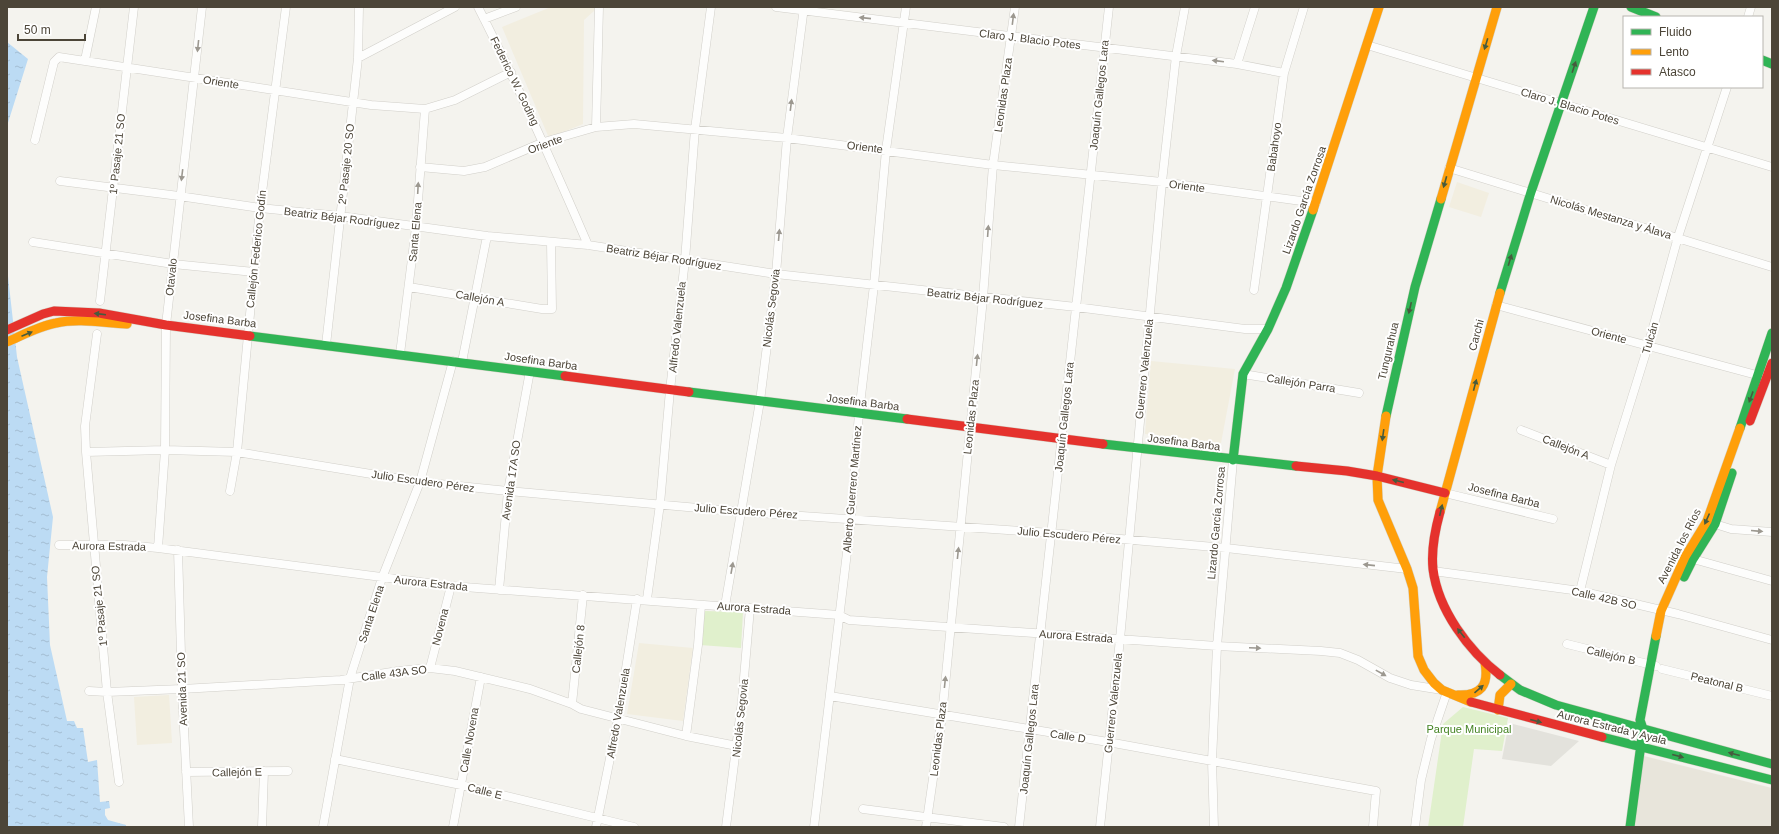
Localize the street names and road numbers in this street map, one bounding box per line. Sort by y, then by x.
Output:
street label: Claro J. Blacio Potes [979,27,1082,51]
street label: Federico W. Goding [488,35,542,127]
street label: Joaquín Gallegos Lara [1087,38,1111,151]
street label: Leonidas Plaza [992,56,1014,133]
street label: Oriente [202,73,240,91]
street label: Claro J. Blacio Potes [1519,85,1621,127]
street label: 1º Pasaje 21 SO [107,113,127,195]
street label: Babahoyo [1265,122,1283,172]
street label: 2º Pasaje 20 SO [336,123,356,205]
street label: Oriente [526,132,564,156]
street label: Oriente [846,139,884,155]
street label: Lizardo García Zorrosa [1280,144,1328,255]
street label: Oriente [1168,178,1206,194]
street label: Callejón Federico Godín [244,189,268,309]
street label: Nicolás Mestanza y Álava [1549,193,1674,241]
street label: Santa Elena [406,201,424,262]
street label: Beatriz Béjar Rodríguez [283,205,401,231]
street label: Beatriz Béjar Rodríguez [605,242,723,272]
street label: Otavalo [163,258,179,296]
street label: Nicolás Segovia [760,267,782,348]
street label: Alfredo Valenzuela [666,280,688,373]
street label: Beatriz Béjar Rodríguez [926,286,1044,310]
street label: Callejón A [455,288,506,308]
street label: Josefina Barba [183,309,258,330]
street label: Guerrero Valenzuela [1133,317,1155,420]
street label: Carchi [1466,318,1486,352]
street label: Tungurahua [1376,320,1401,381]
street label: Tulcán [1640,321,1660,355]
street label: Oriente [1590,325,1628,345]
street label: Josefina Barba [504,350,579,372]
street label: Joaquín Gallegos Lara [1052,360,1076,473]
street label: Callejón Parra [1266,372,1337,395]
street label: Leonidas Plaza [961,378,981,455]
street label: Josefina Barba [826,392,901,413]
street label: Alberto Guerrero Martínez [840,425,864,553]
street label: Josefina Barba [1147,432,1222,453]
street label: Callejón A [1541,433,1592,462]
street label: Avenida 17A SO [499,439,523,521]
street label: Lizardo García Zorrosa [1205,465,1227,580]
street label: Julio Escudero Pérez [371,468,475,494]
street label: Josefina Barba [1467,480,1542,510]
street label: Julio Escudero Pérez [694,501,798,521]
street label: Avenida los Ríos [1655,506,1703,585]
street label: Julio Escudero Pérez [1017,524,1121,546]
street label: Aurora Estrada [72,539,147,553]
street label: 1º Pasaje 21 SO [89,565,109,647]
street label: Aurora Estrada [394,573,469,593]
street label: Santa Elena [356,583,386,644]
street label: Calle 42B SO [1570,585,1638,611]
street label: Aurora Estrada [717,599,792,617]
street label: Novena [430,606,451,647]
street label: Callejón 8 [569,624,587,674]
street label: Aurora Estrada [1039,627,1114,645]
street label: Callejón B [1585,644,1637,666]
street label: Avenida 21 SO [175,651,189,726]
street label: Guerrero Valenzuela [1102,651,1124,754]
street label: Calle 43A SO [360,663,428,683]
street label: Alfredo Valenzuela [604,666,632,759]
street label: Peatonal B [1689,670,1745,694]
street label: Nicolás Segovia [730,677,750,758]
street label: Joaquín Gallegos Lara [1017,682,1041,795]
street label: Leonidas Plaza [927,700,949,777]
street label: Calle Novena [457,706,481,774]
street label: Aurora Estrada y Ayala [1556,708,1669,747]
street label: Calle D [1049,727,1087,745]
street label: Callejón E [212,766,262,778]
street label: Calle E [466,781,504,801]

